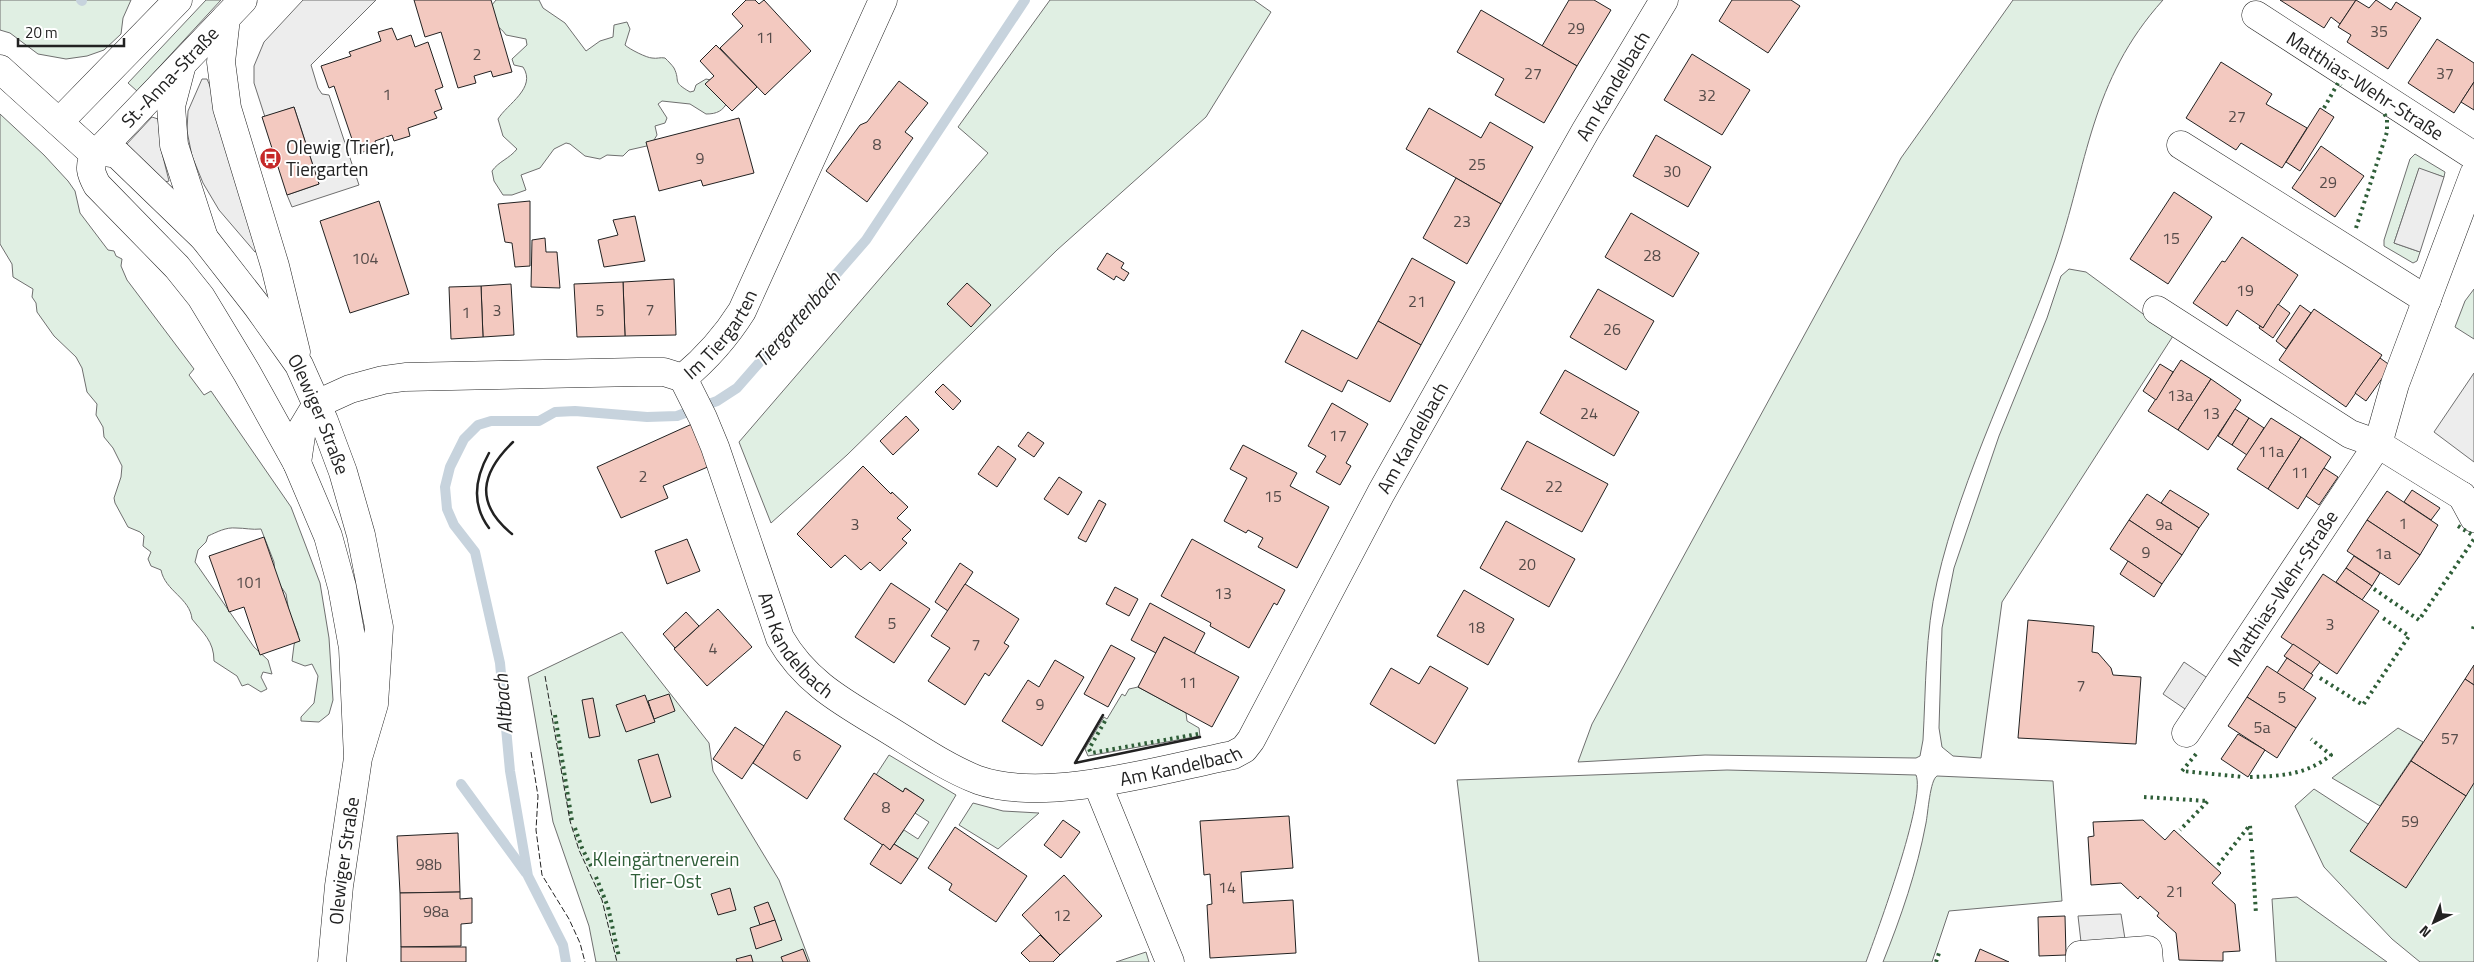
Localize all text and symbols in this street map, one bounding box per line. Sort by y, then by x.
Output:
scale bar [18,15,124,47]
house number: 29 [1567,16,1585,40]
street label: St.-Anna-Straße [114,19,225,134]
house number: 35 [2370,19,2388,43]
text: 20 m [25,21,58,44]
street label: Matthias-Wehr-Straße [2281,23,2450,147]
house number: 11 [756,25,774,49]
street label: Am Kandelbach [1568,25,1656,146]
house number: 2 [473,42,481,66]
house number: 27 [1524,61,1542,85]
house number: 37 [2436,61,2454,85]
house number: 1 [383,82,391,106]
house number: 32 [1698,83,1716,107]
house number: 27 [2228,104,2246,128]
place label: Olewig (Trier), Tiergarten [286,132,394,183]
house number: 8 [873,132,882,156]
bus stop icon: Olewig (Trier), Tiergarten [258,146,282,170]
house number: 9 [696,146,705,170]
house number: 25 [1468,152,1486,176]
house number: 30 [1663,159,1681,183]
house number: 29 [2319,170,2337,194]
house number: 23 [1453,209,1471,233]
house number: 15 [2162,226,2180,250]
house number: 28 [1643,243,1661,267]
house number: 104 [352,246,378,270]
water label: Tiergartenbach [746,263,848,373]
house number: 19 [2236,278,2254,302]
street label: Im Tiergarten [677,285,764,386]
house number: 21 [1408,289,1426,313]
house number: 7 [646,297,654,321]
house number: 3 [493,298,501,322]
house number: 5 [596,298,605,322]
house number: 1 [462,300,470,324]
house number: 26 [1603,317,1621,341]
street label: Olewiger Straße [281,347,358,478]
street label: Am Kandelbach [1369,376,1455,499]
house number: 13a [2167,383,2193,407]
house number: 24 [1580,401,1598,425]
house number: 13 [2202,401,2220,425]
house number: 17 [1329,423,1347,447]
house number: 11a [2258,439,2284,463]
house number: 11 [2291,460,2309,484]
house number: 2 [639,464,647,488]
house number: 22 [1545,474,1563,498]
house number: 15 [1264,484,1282,508]
street label: Matthias-Wehr-Straße [2219,504,2344,672]
house number: 1 [2399,511,2407,535]
house number: 3 [851,512,859,536]
house number: 9a [2156,512,2172,536]
house number: 9 [2142,540,2151,564]
house number: 1a [2375,541,2391,565]
house number: 20 [1518,552,1536,576]
house number: 101 [236,570,262,594]
house number: 13 [1214,581,1232,605]
street label: Am Kandelbach [751,588,840,705]
house number: 5 [888,611,897,635]
house number: 3 [2326,612,2334,636]
house number: 18 [1467,615,1485,639]
house number: 7 [972,632,980,656]
house number: 4 [709,636,718,660]
house number: 11 [1179,670,1197,694]
water label: Altbach [484,672,521,735]
house number: 7 [2077,673,2085,697]
house number: 5 [2278,685,2287,709]
house number: 9 [1036,692,1045,716]
house number: 5a [2254,715,2270,739]
house number: 57 [2441,726,2459,750]
street label: Am Kandelbach [1117,738,1247,793]
house number: 6 [793,743,802,767]
street label: Olewiger Straße [321,795,366,926]
house number: 8 [882,795,891,819]
house number: 59 [2401,809,2419,833]
park label: Kleingärtnerverein Trier-Ost [593,844,739,895]
house number: 98b [416,852,442,876]
house number: 14 [1218,875,1236,899]
house number: 21 [2166,879,2184,903]
north arrow [2409,897,2459,947]
house number: 98a [423,899,449,923]
house number: 12 [1053,903,1071,927]
text: N [2414,921,2436,943]

